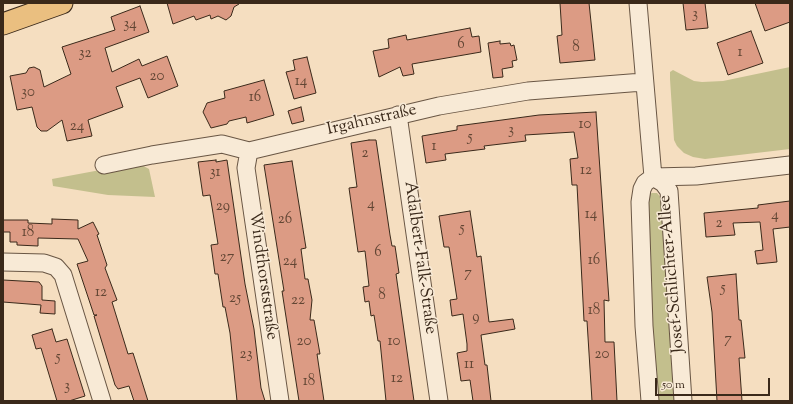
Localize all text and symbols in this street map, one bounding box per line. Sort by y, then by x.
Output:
house number: 3 [692,6,698,24]
house number: 34 [123,16,137,34]
house number: 6 [457,36,465,54]
house number: 8 [572,39,580,57]
house number: 1 [737,44,743,62]
house number: 32 [78,45,92,63]
house number: 20 [150,68,164,86]
house number: 14 [295,73,307,91]
house number: 30 [21,84,35,102]
house number: 16 [249,89,261,107]
street label: Irgahnstraße [325,101,419,141]
house number: 10 [579,116,591,134]
house number: 24 [70,118,84,136]
house number: 3 [508,122,514,140]
house number: 5 [467,129,473,147]
house number: 1 [431,138,437,156]
house number: 2 [361,145,369,163]
house number: 12 [580,162,592,180]
house number: 31 [209,164,221,182]
street label: Adalbert-Falk-Straße [398,180,440,336]
street label: Josef-Schlichter-Allee [656,194,690,354]
house number: 4 [367,196,375,214]
house number: 29 [216,198,230,216]
house number: 14 [585,206,597,224]
house number: 4 [771,207,779,225]
street label: Windthorststraße [243,211,281,341]
house number: 26 [278,211,292,229]
house number: 2 [715,215,723,233]
house number: 5 [459,220,465,238]
house number: 18 [22,224,34,242]
house number: 6 [374,244,382,262]
house number: 27 [220,249,234,267]
house number: 16 [588,252,600,270]
house number: 24 [283,253,297,271]
house number: 7 [464,265,472,283]
house number: 5 [720,280,726,298]
house number: 12 [95,284,107,302]
house number: 8 [378,287,386,305]
house number: 25 [229,290,241,308]
house number: 22 [291,292,305,310]
house number: 18 [588,302,600,320]
house number: 9 [472,309,480,327]
house number: 7 [724,331,732,349]
house number: 20 [297,333,311,351]
house number: 10 [388,333,400,351]
house number: 23 [239,346,253,364]
house number: 20 [595,346,609,364]
house number: 5 [55,349,61,367]
house number: 11 [464,356,474,374]
house number: 12 [391,370,403,388]
scale bar [657,370,772,396]
house number: 18 [303,373,315,391]
text: 50 m [662,376,685,394]
house number: 3 [64,378,70,396]

